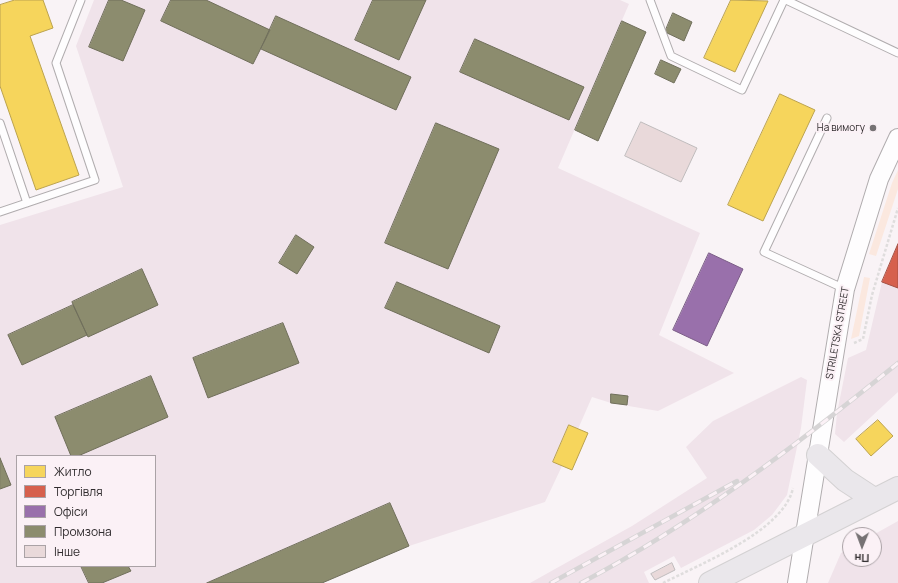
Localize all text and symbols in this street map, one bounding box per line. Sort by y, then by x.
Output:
place label: На вимогу [817,122,865,134]
marker: На вимогу [868,123,878,133]
street label: STRILETSKA STREET [824,286,852,380]
legend [16,455,156,567]
text: Житло [54,463,91,480]
text: Торгівля [54,483,103,500]
text: Офіси [54,503,88,520]
text: Промзона [54,523,112,540]
north arrow [842,527,882,567]
text: Інше [54,543,80,560]
text: Пн [854,551,869,566]

